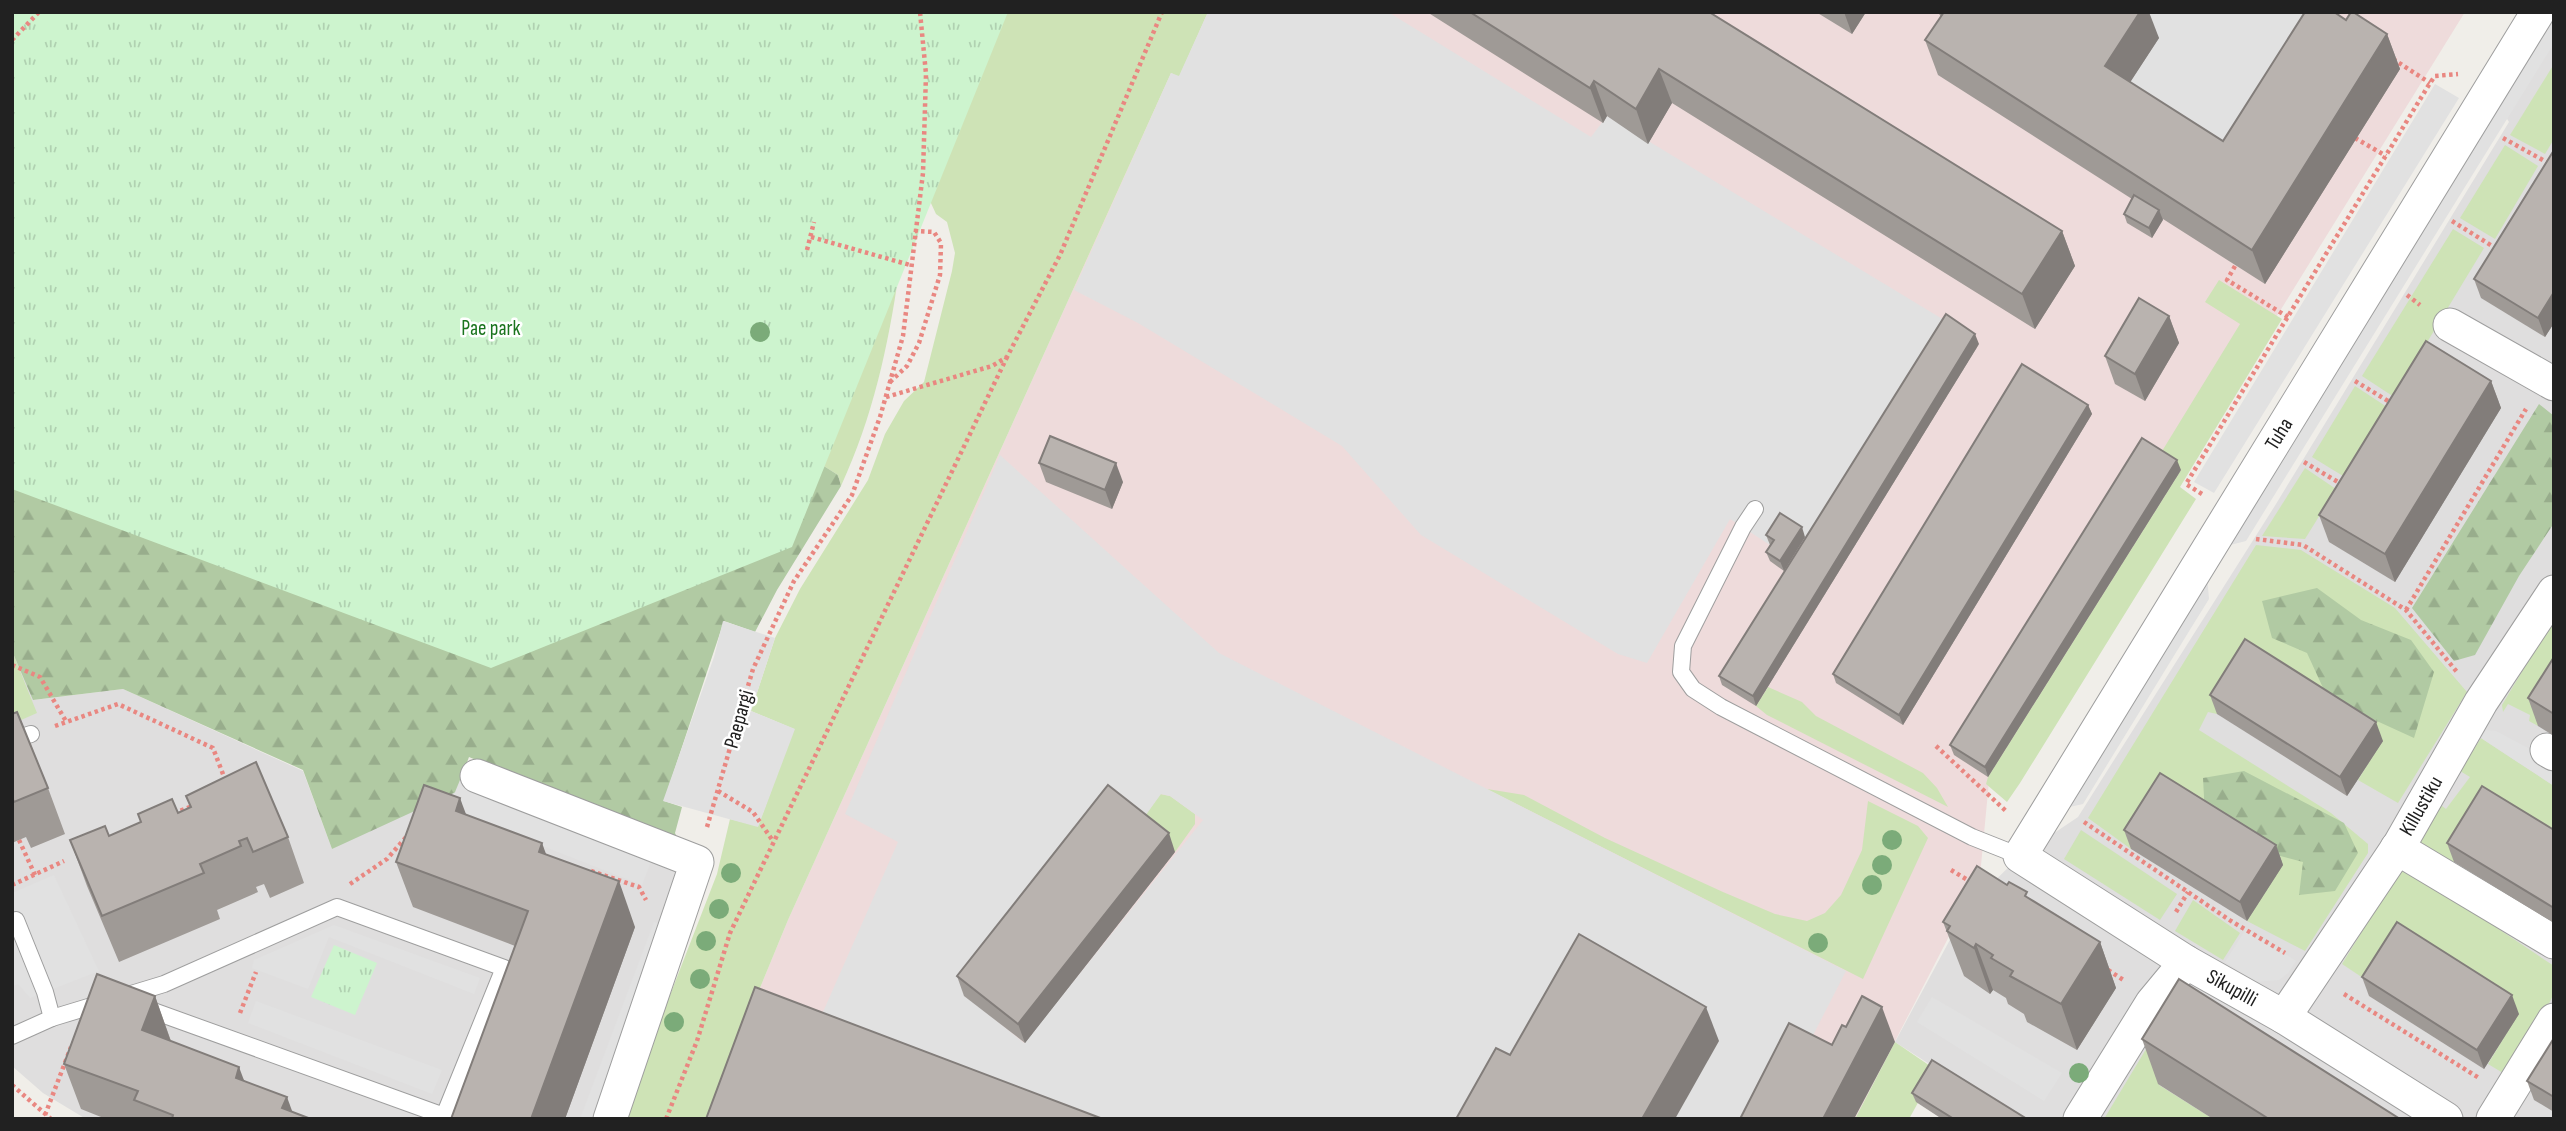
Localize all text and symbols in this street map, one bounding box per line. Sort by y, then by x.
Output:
park label: Pae park [461,316,521,341]
street label: Tuha [2260,413,2298,455]
street label: Paepargi [719,687,759,751]
street label: Killustiku [2394,772,2448,840]
street label: Sikupilli [2202,964,2262,1012]

